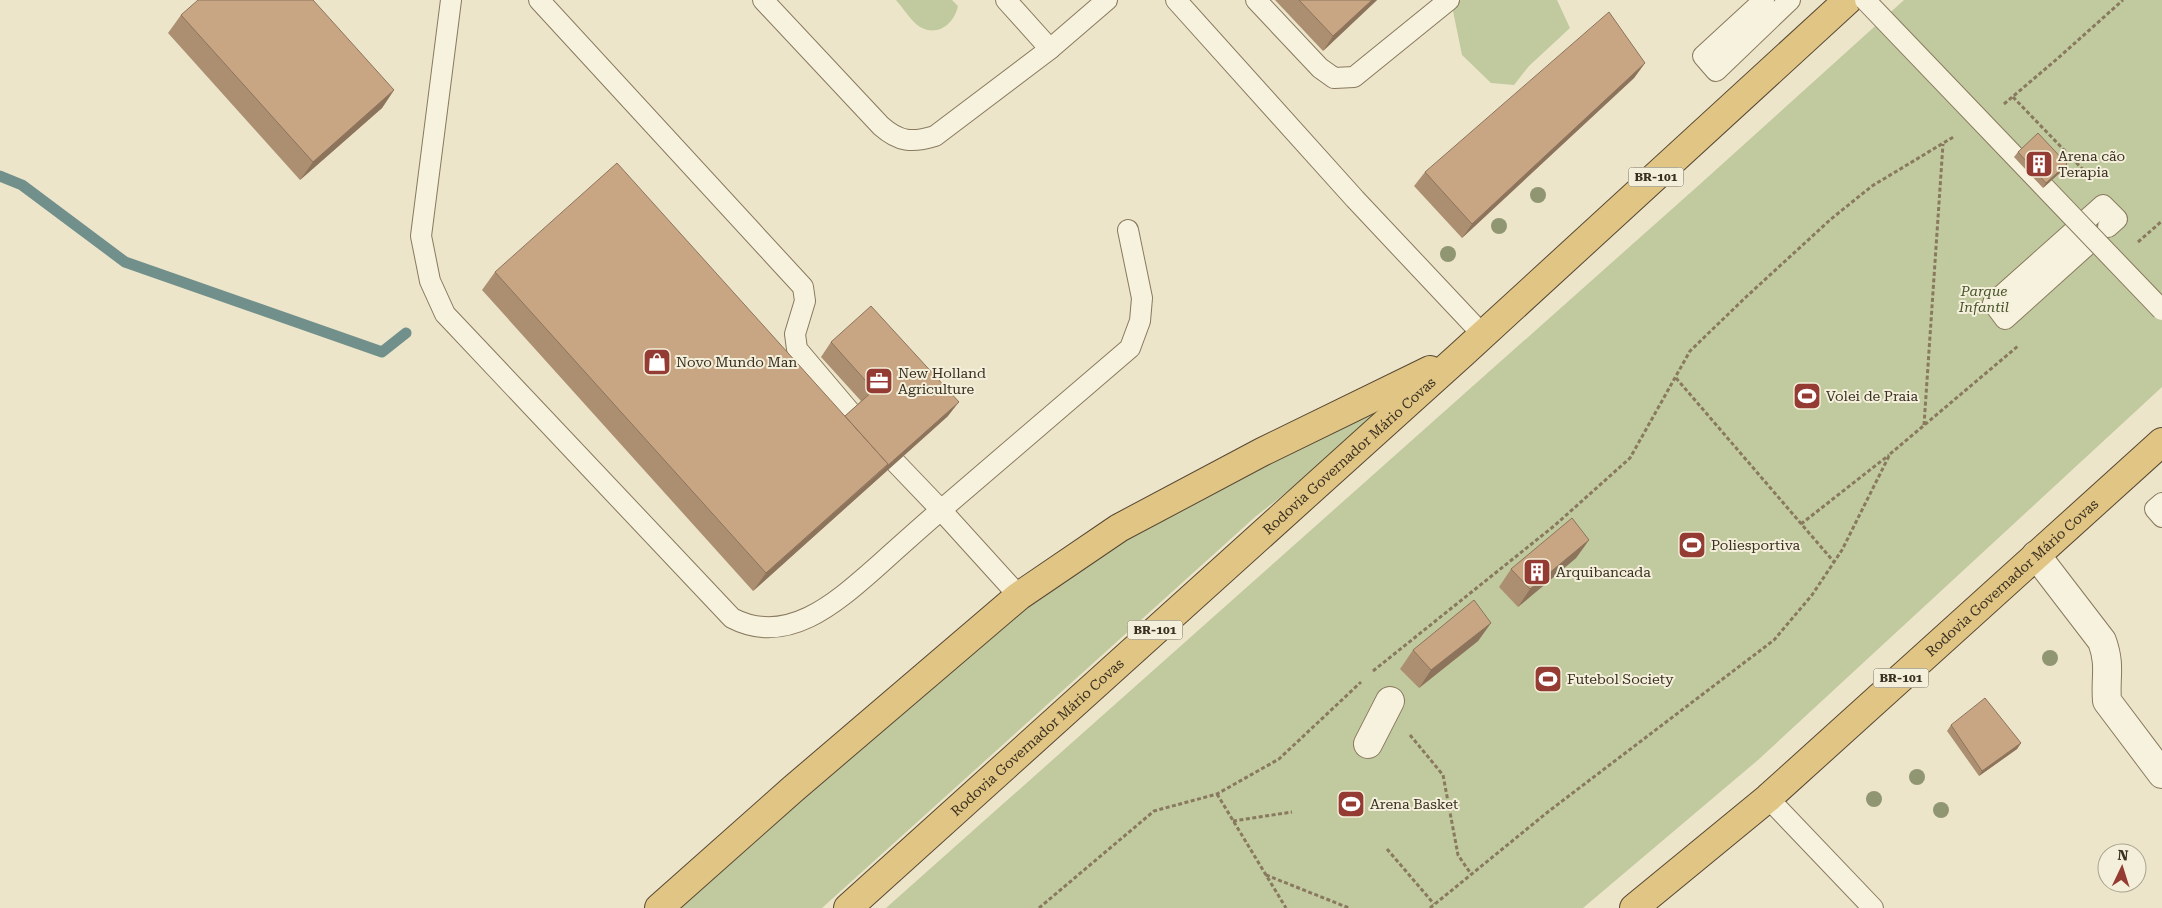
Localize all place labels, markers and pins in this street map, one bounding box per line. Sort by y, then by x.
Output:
place label: Arena cão Terapia [2058,148,2125,180]
building icon: Arena cão Terapia [2024,149,2054,179]
shop icon: Novo Mundo Man [642,347,672,377]
place label: Novo Mundo Man [676,354,797,370]
place label: New Holland Agriculture [898,365,986,397]
office icon: New Holland Agriculture [864,366,894,396]
sports icon: Volei de Praia [1792,381,1822,411]
place label: Volei de Praia [1826,388,1919,404]
sports icon: Poliesportiva [1677,530,1707,560]
place label: Poliesportiva [1711,537,1801,553]
building icon: Arquibancada [1522,557,1552,587]
place label: Arquibancada [1556,564,1651,580]
sports icon: Futebol Society [1533,664,1563,694]
place label: Futebol Society [1567,671,1674,687]
sports icon: Arena Basket [1336,789,1366,819]
place label: Arena Basket [1370,796,1458,812]

